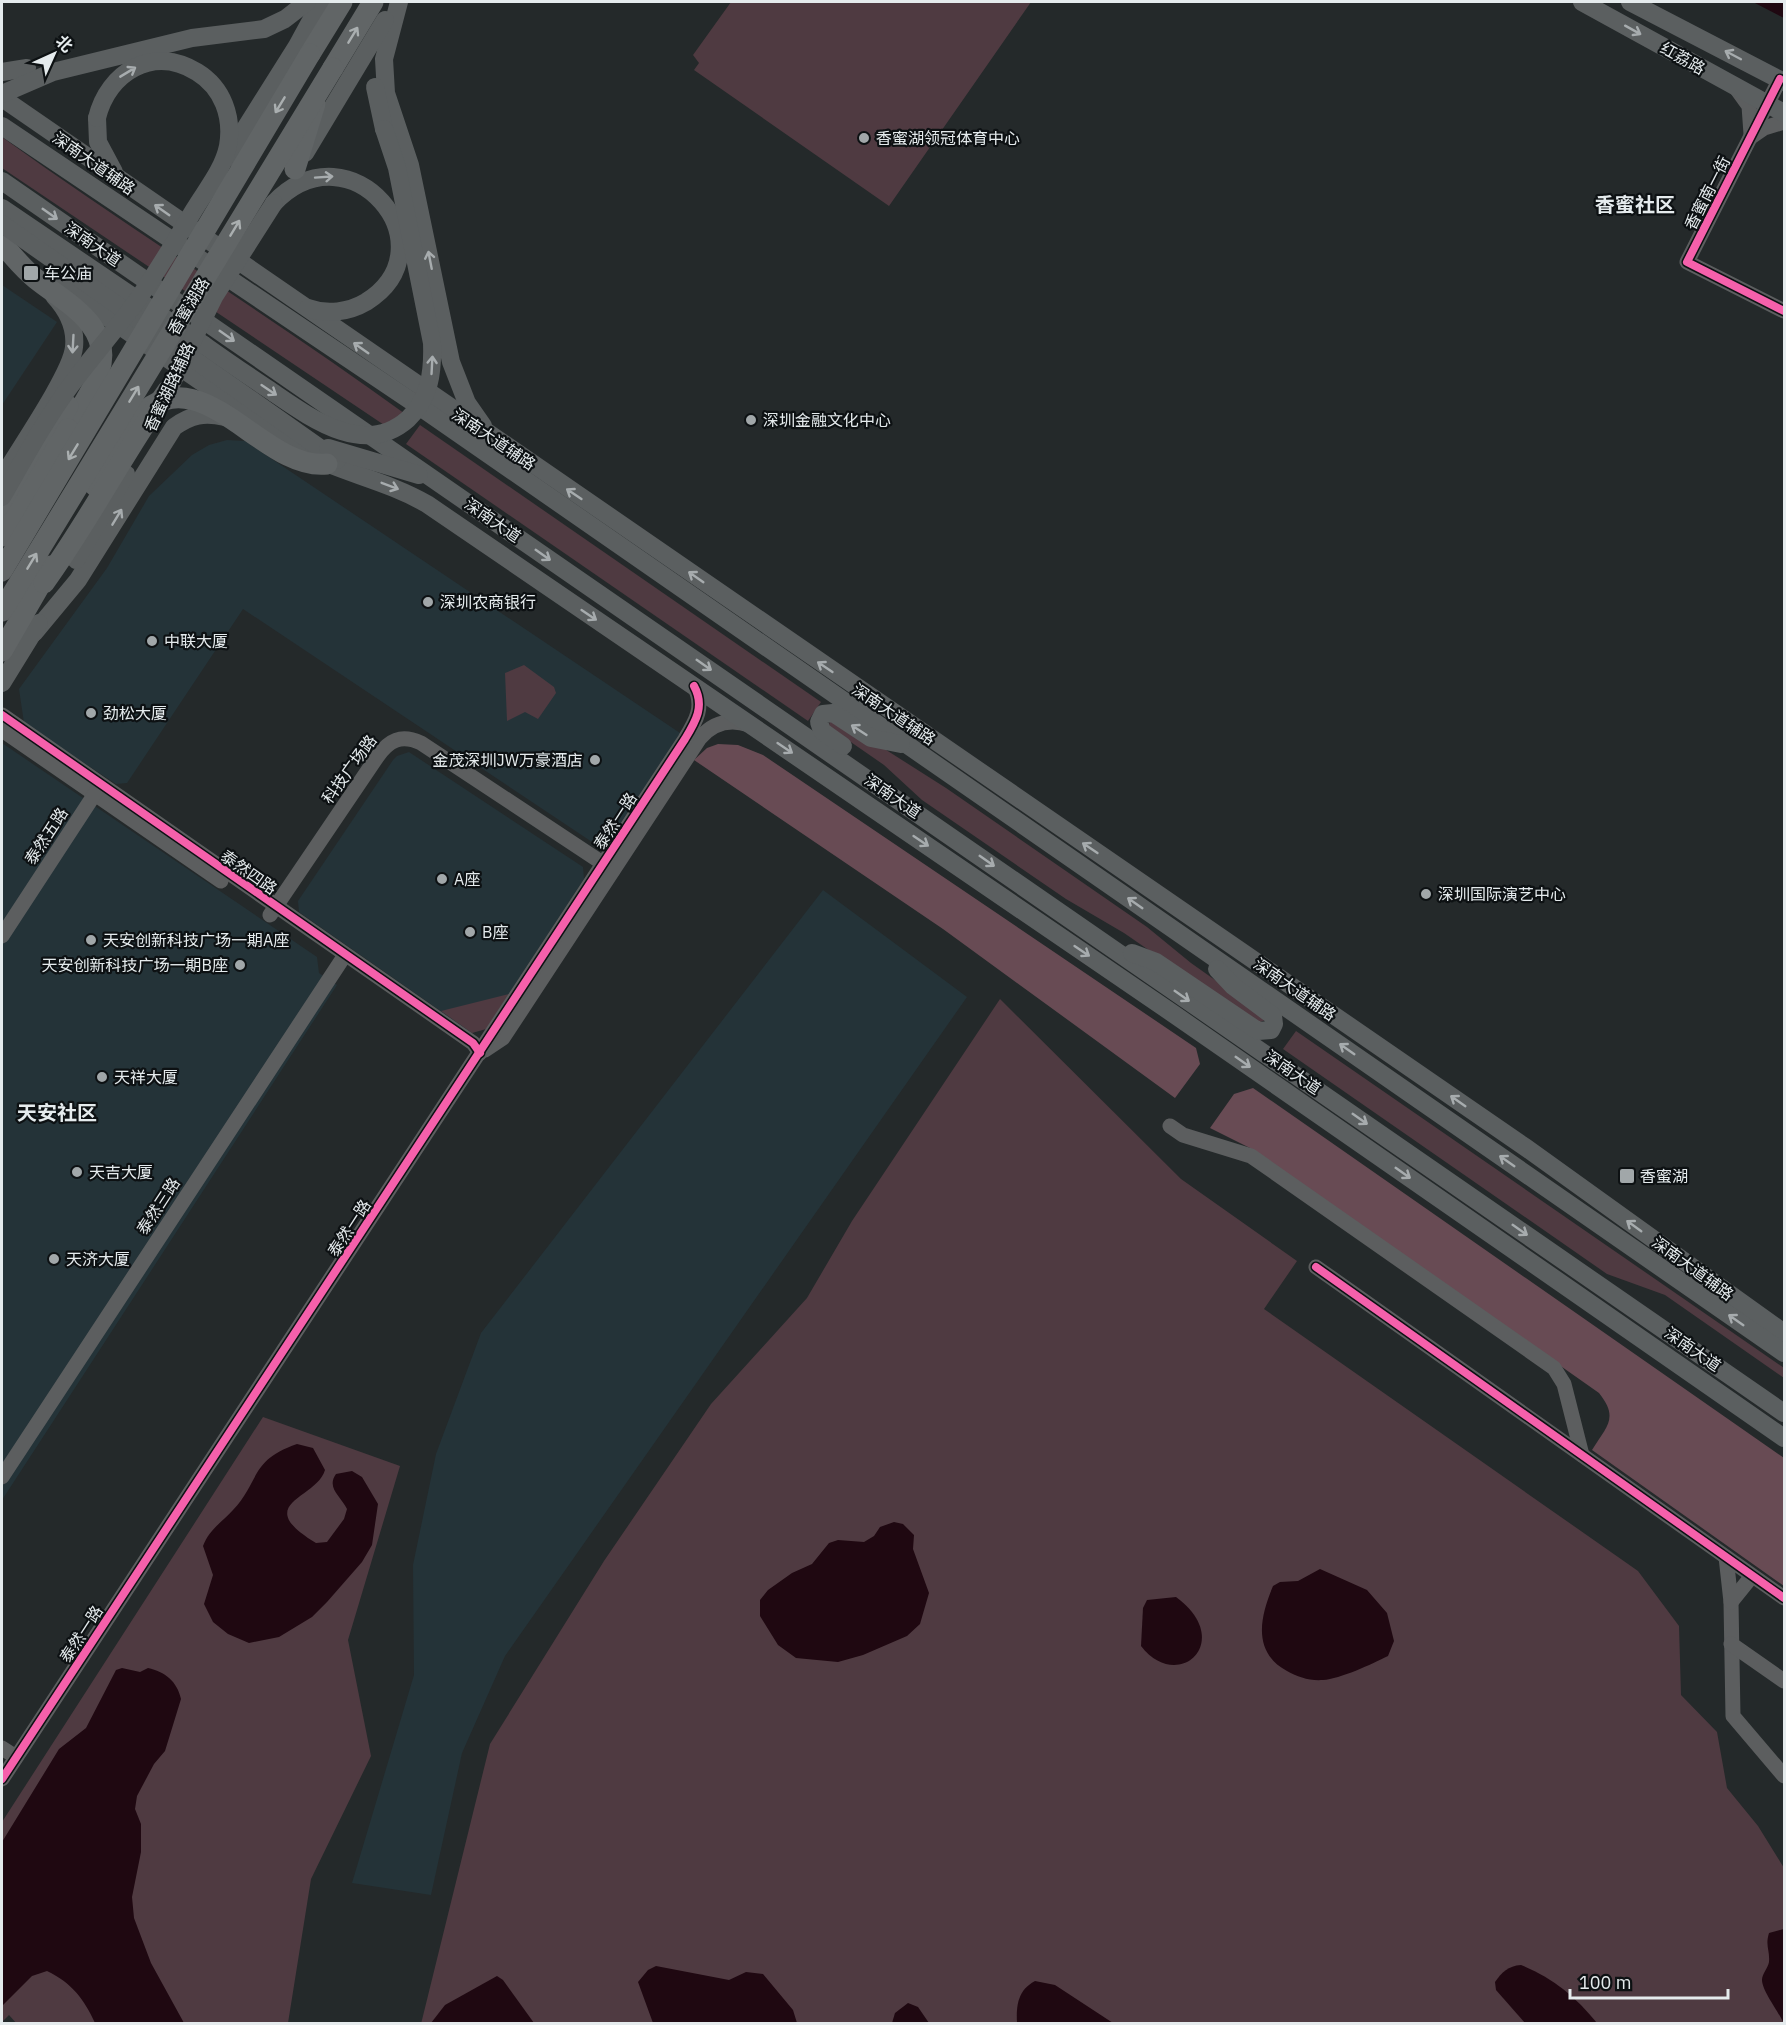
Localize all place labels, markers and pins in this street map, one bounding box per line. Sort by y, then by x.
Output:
place label: 香蜜湖领冠体育中心 [876,128,1020,148]
marker: 香蜜湖领冠体育中心 [857,131,871,145]
place label: 车公庙 [44,263,92,283]
marker: 车公庙 [22,264,40,282]
place label: 深圳金融文化中心 [763,410,891,430]
marker: 深圳金融文化中心 [744,413,758,427]
place label: 深圳农商银行 [440,592,536,612]
marker: 深圳农商银行 [421,595,435,609]
place label: 中联大厦 [164,631,228,651]
marker: 中联大厦 [145,634,159,648]
place label: 劲松大厦 [103,703,167,723]
marker: 劲松大厦 [84,706,98,720]
place label: 金茂深圳JW万豪酒店 [433,750,583,770]
marker: 金茂深圳JW万豪酒店 [588,753,602,767]
place label: A座 [454,869,480,889]
marker: A座 [435,872,449,886]
place label: 深圳国际演艺中心 [1438,884,1566,904]
marker: 深圳国际演艺中心 [1419,887,1433,901]
place label: B座 [482,922,508,942]
marker: B座 [463,925,477,939]
place label: 天安创新科技广场一期A座 [103,930,289,950]
marker: 天安创新科技广场一期A座 [84,933,98,947]
place label: 天安创新科技广场一期B座 [42,955,228,975]
marker: 天安创新科技广场一期B座 [233,958,247,972]
place label: 天祥大厦 [114,1067,178,1087]
marker: 天祥大厦 [95,1070,109,1084]
place label: 天吉大厦 [89,1162,153,1182]
marker: 天吉大厦 [70,1165,84,1179]
place label: 香蜜湖 [1640,1166,1688,1186]
marker: 香蜜湖 [1618,1167,1636,1185]
place label: 天济大厦 [66,1249,130,1269]
marker: 天济大厦 [47,1252,61,1266]

